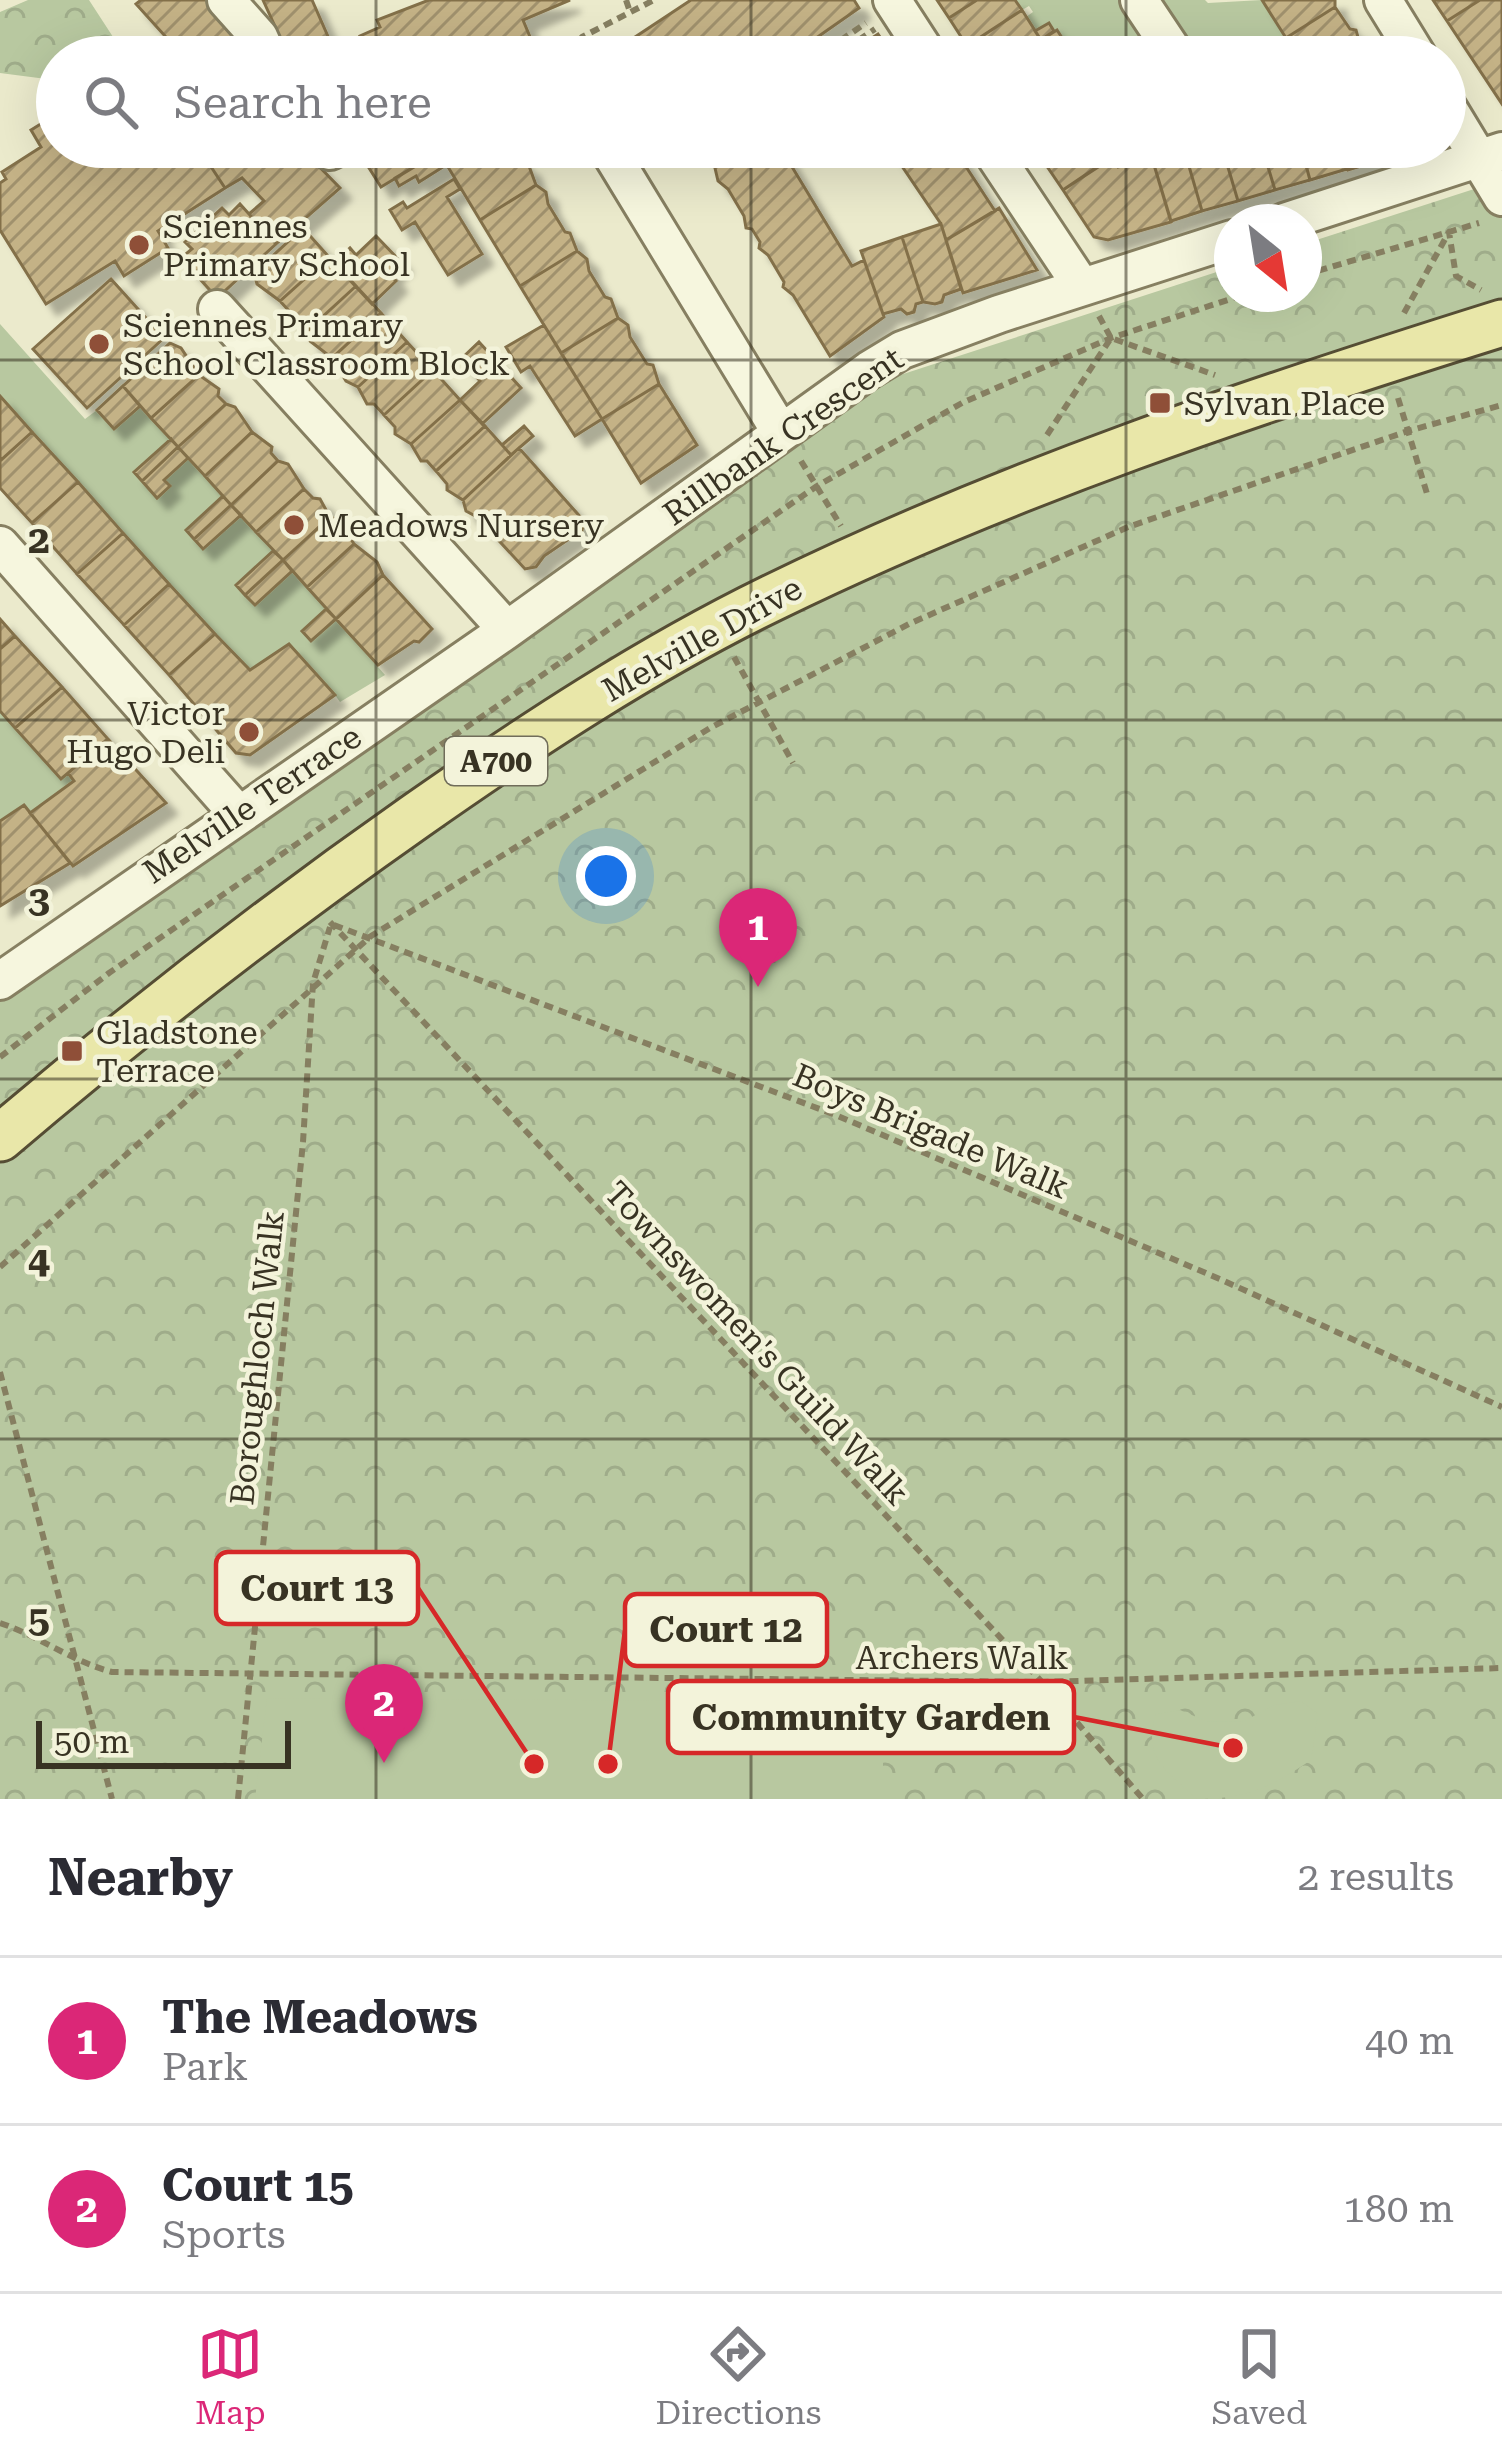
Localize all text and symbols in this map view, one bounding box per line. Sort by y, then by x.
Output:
search box [36,36,1466,168]
icon: search [78,69,144,135]
text: Search here [174,76,432,129]
north arrow [1214,204,1322,312]
place label: Sciennes Primary School [163,207,410,284]
marker: Sciennes Primary School [126,232,152,258]
place label: Sciennes Primary School Classroom Block [123,306,510,383]
marker: Sciennes Primary School Classroom Block [86,331,112,357]
street label: Rillbank Crescent [656,339,910,533]
place label: Sylvan Place [1184,384,1385,423]
marker: Sylvan Place [1147,390,1173,416]
place label: Meadows Nursery [318,506,605,545]
marker: Meadows Nursery [281,512,307,538]
text: 2 [28,517,50,563]
street label: Melville Drive [596,568,808,710]
place label: Victor Hugo Deli [66,694,225,771]
street label: Melville Terrace [136,717,368,891]
marker: Victor Hugo Deli [236,719,262,745]
road number: A700 [445,737,547,785]
your location [576,846,636,906]
text: 3 [28,877,50,923]
pin: 1 [719,888,797,987]
place label: Gladstone Terrace [96,1013,258,1090]
marker: Gladstone Terrace [59,1038,85,1064]
street label: Boys Brigade Walk [787,1055,1075,1207]
street label: Townswomen's Guild Walk [597,1173,917,1513]
street label: Boroughloch Walk [222,1209,292,1507]
text: 4 [28,1237,50,1283]
callout: Court 13 [216,1552,418,1624]
text: Court 13 [240,1568,394,1610]
callout: Court 12 [625,1594,827,1666]
text: 5 [28,1597,50,1643]
text: Court 12 [649,1609,803,1651]
street label: Archers Walk [856,1638,1069,1677]
pin: 2 [345,1664,423,1763]
callout: Community Garden [668,1681,1074,1753]
text: Community Garden [692,1697,1050,1739]
scale bar [36,1715,291,1768]
text: 50 m [54,1722,129,1761]
text: Nearby [48,1848,233,1907]
text: 2 results [1297,1854,1454,1900]
text: The Meadows [162,1991,478,2044]
text: 1 [76,2018,98,2064]
text: 40 m [1365,2018,1454,2064]
text: Park [162,2044,248,2090]
text: Court 15 [162,2159,354,2212]
text: 2 [76,2186,98,2232]
text: 180 m [1343,2186,1454,2232]
text: Sports [162,2212,285,2258]
tab: Map [195,2321,266,2432]
tab: Directions [655,2321,821,2432]
tab: Saved [1211,2321,1307,2432]

